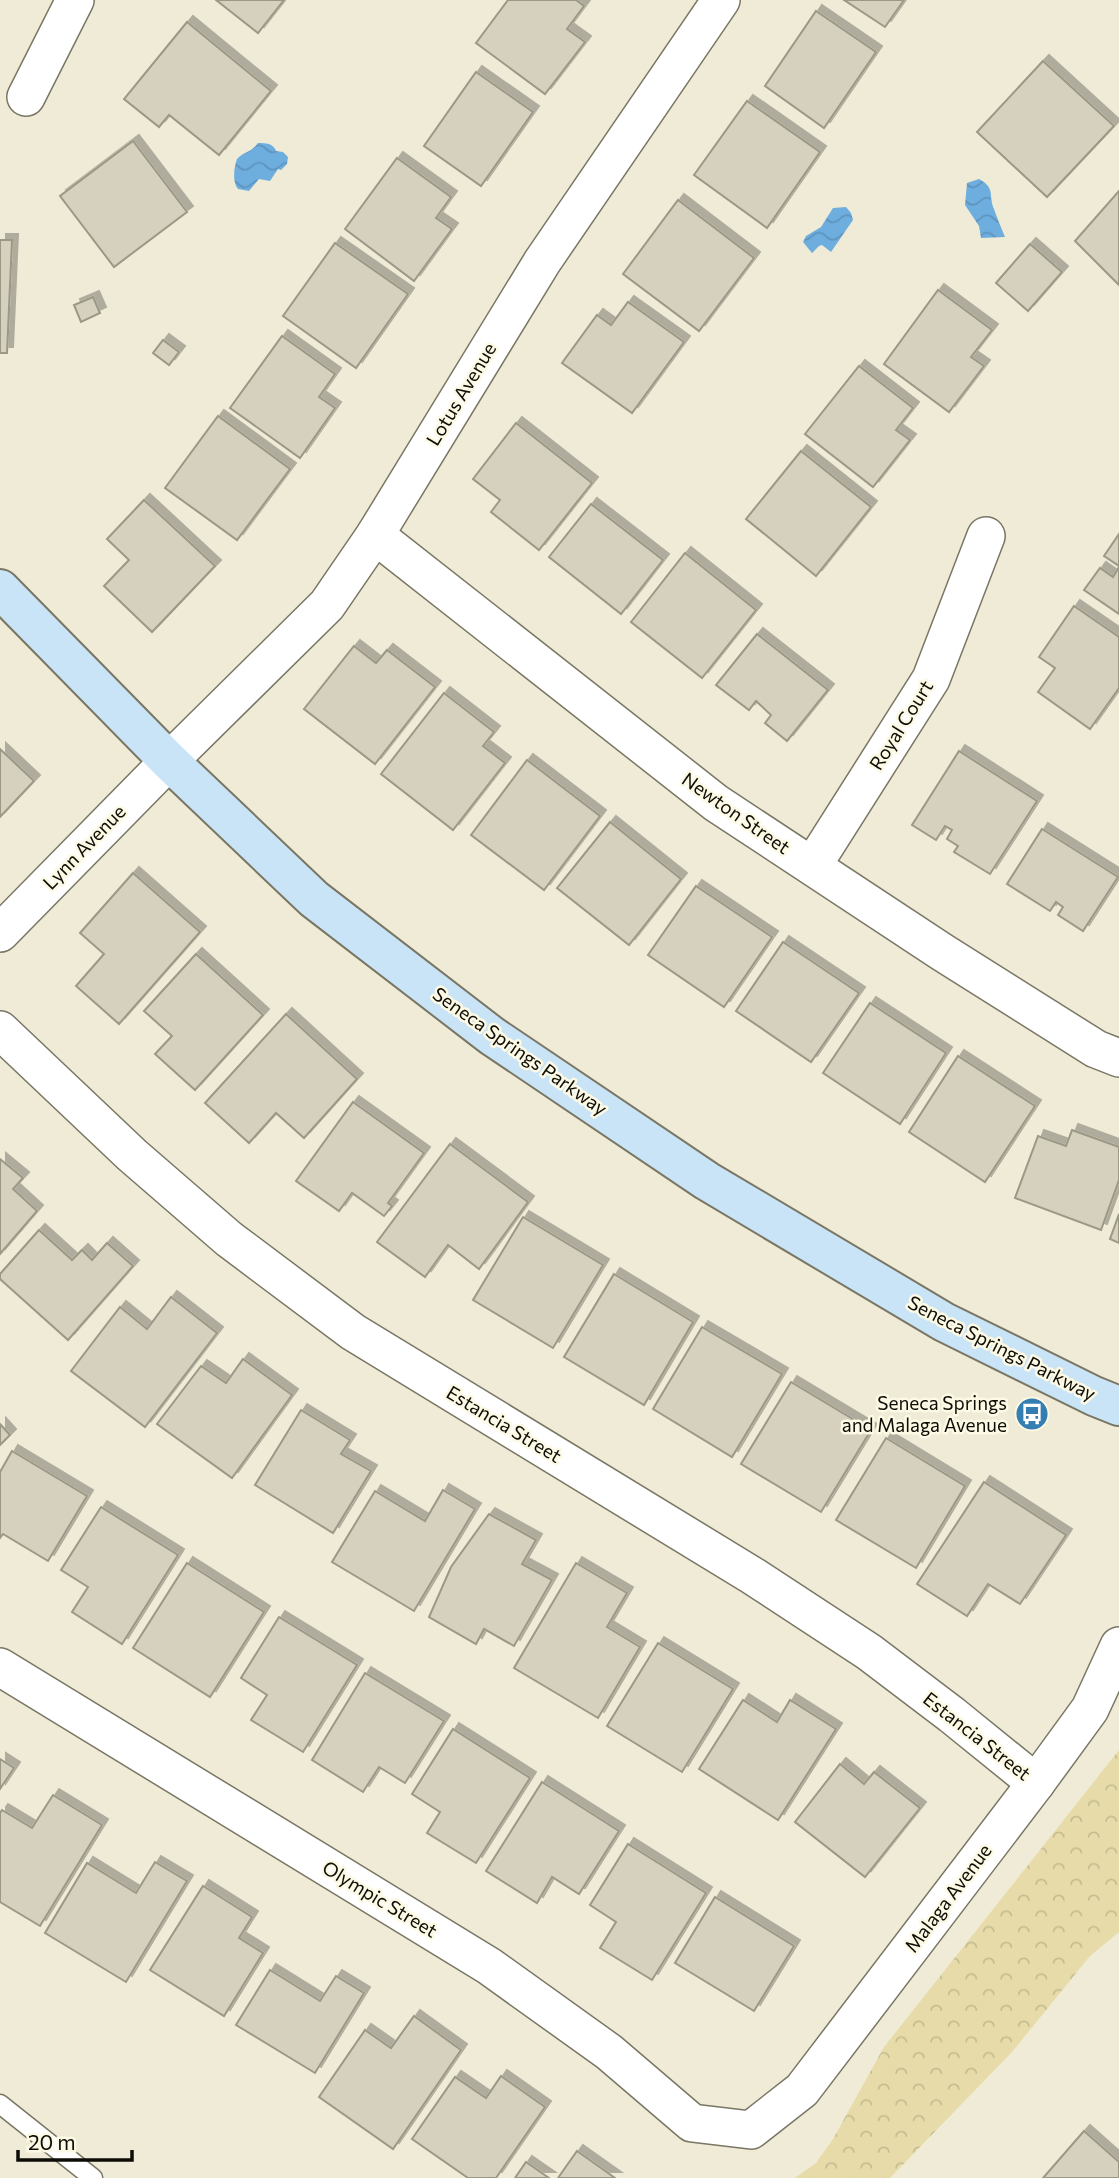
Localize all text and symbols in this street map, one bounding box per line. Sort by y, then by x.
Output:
street label: Lotus Avenue [421,338,500,449]
street label: Royal Court [864,675,937,774]
street label: Newton Street [678,767,795,858]
street label: Lynn Avenue [38,799,130,894]
street label: Seneca Springs Parkway [429,982,612,1120]
street label: Seneca Springs Parkway [904,1290,1100,1405]
street label: Estancia Street [443,1380,566,1467]
place label: Seneca Springs and Malaga Avenue [842,1391,1007,1436]
bus stop icon: Seneca Springs and Malaga Avenue [1013,1395,1051,1433]
street label: Estancia Street [919,1687,1036,1785]
street label: Malaga Avenue [899,1839,996,1956]
street label: Olympic Street [319,1855,442,1942]
scale bar [18,2118,131,2162]
text: 20 m [28,2129,76,2154]

